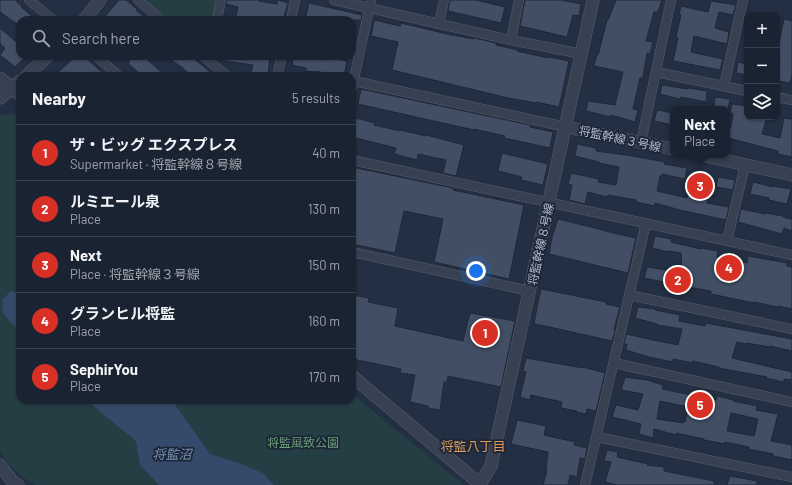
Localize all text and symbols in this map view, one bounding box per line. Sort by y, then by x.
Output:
map controls [744,12,780,120]
button: + [744,12,780,48]
search box [16,16,356,60]
icon: search [30,27,52,49]
text: Search here [62,29,140,47]
button: − [744,48,780,84]
button: layers [744,84,780,120]
text: Nearby [32,88,86,108]
text: 5 results [292,90,340,106]
popup [670,106,730,158]
text: Next [684,115,716,133]
street label: 将監幹線３号線 [577,122,663,154]
text: Place [684,133,715,149]
text: ザ・ビッグ エクスプレス [70,135,238,153]
text: 1 [43,145,47,161]
text: 40 m [312,145,340,161]
text: Supermarket · 将監幹線８号線 [70,156,242,172]
pin: 3 [687,171,713,201]
text: ルミエール泉 [70,192,160,210]
text: 2 [41,201,49,217]
text: 130 m [308,201,340,217]
street label: 将監幹線８号線 [524,201,556,287]
text: Place [70,211,101,227]
text: Next [70,246,102,264]
pin: 4 [716,253,742,283]
text: 3 [41,257,49,273]
text: 150 m [308,257,340,273]
your location [466,261,486,281]
pin: 2 [665,265,691,295]
text: Place · 将監幹線３号線 [70,266,200,282]
text: グランヒル将監 [70,304,175,322]
text: 4 [41,313,49,329]
text: 160 m [308,313,340,329]
pin: 1 [472,318,498,348]
text: Place [70,323,101,339]
text: SephirYou [70,360,138,378]
text: 5 [41,369,49,385]
text: 170 m [309,369,340,385]
text: Place [70,378,101,394]
pin: 5 [687,390,713,420]
park label: 将監風致公園 [267,435,339,449]
district label: 将監八丁目 [440,438,506,454]
water label: 将監沼 [152,446,193,462]

